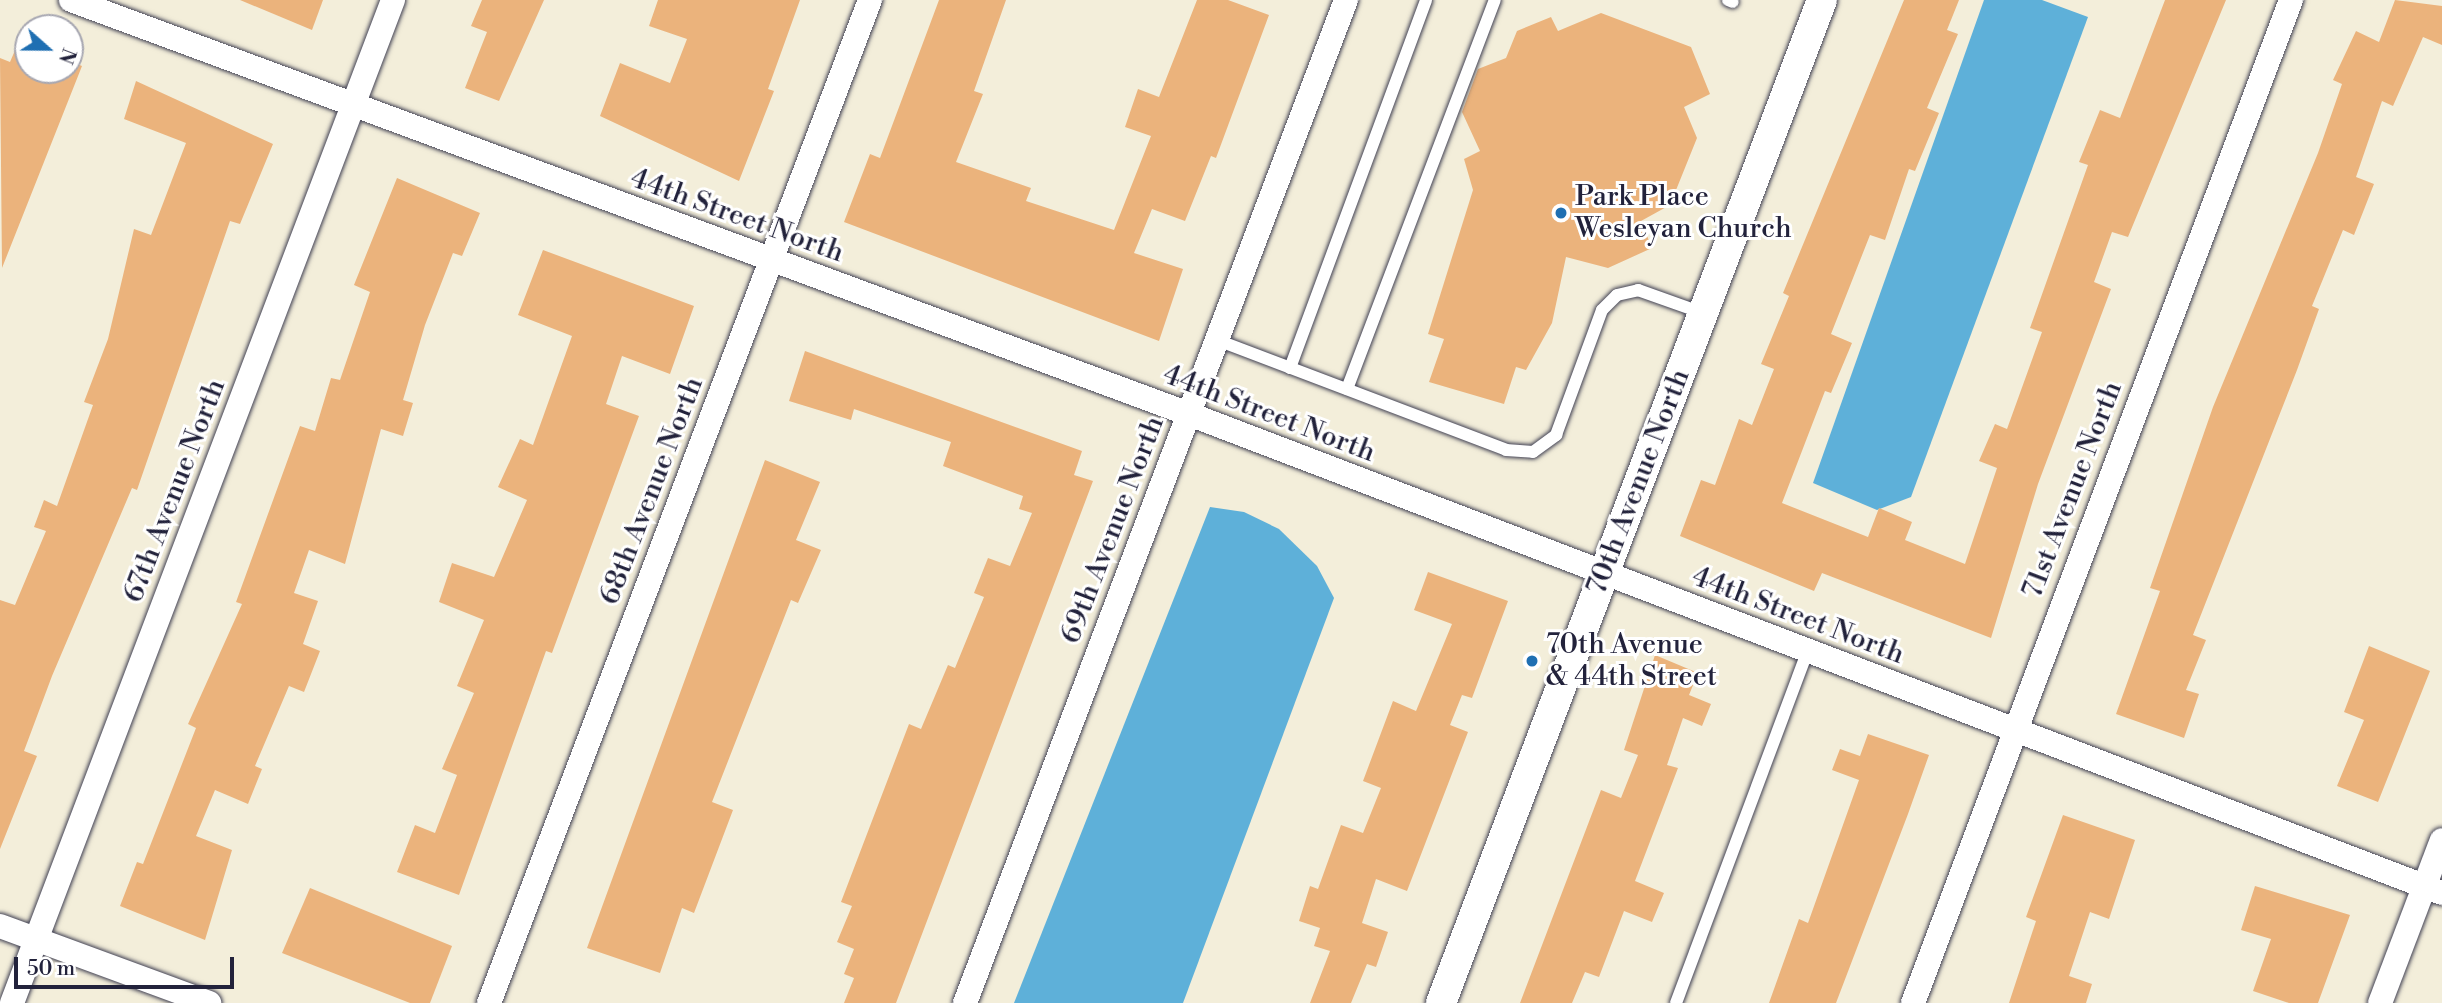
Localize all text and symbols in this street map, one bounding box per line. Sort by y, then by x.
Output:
north arrow [14,14,84,84]
text: N [53,44,81,67]
street label: 44th Street North [626,162,848,270]
place label: Park Place Wesleyan Church [1575,180,1792,246]
marker: Park Place Wesleyan Church [1553,205,1569,221]
street label: 44th Street North [1158,358,1380,470]
street label: 70th Avenue North [1581,365,1697,599]
street label: 68th Avenue North [593,373,711,609]
street label: 67th Avenue North [117,375,233,607]
street label: 71st Avenue North [2016,377,2130,603]
street label: 69th Avenue North [1054,412,1172,648]
street label: 44th Street North [1687,560,1909,672]
place label: 70th Avenue & 44th Street [1546,628,1717,694]
marker: 70th Avenue & 44th Street [1524,653,1540,669]
scale bar [18,944,238,988]
text: 50 m [27,956,75,982]

